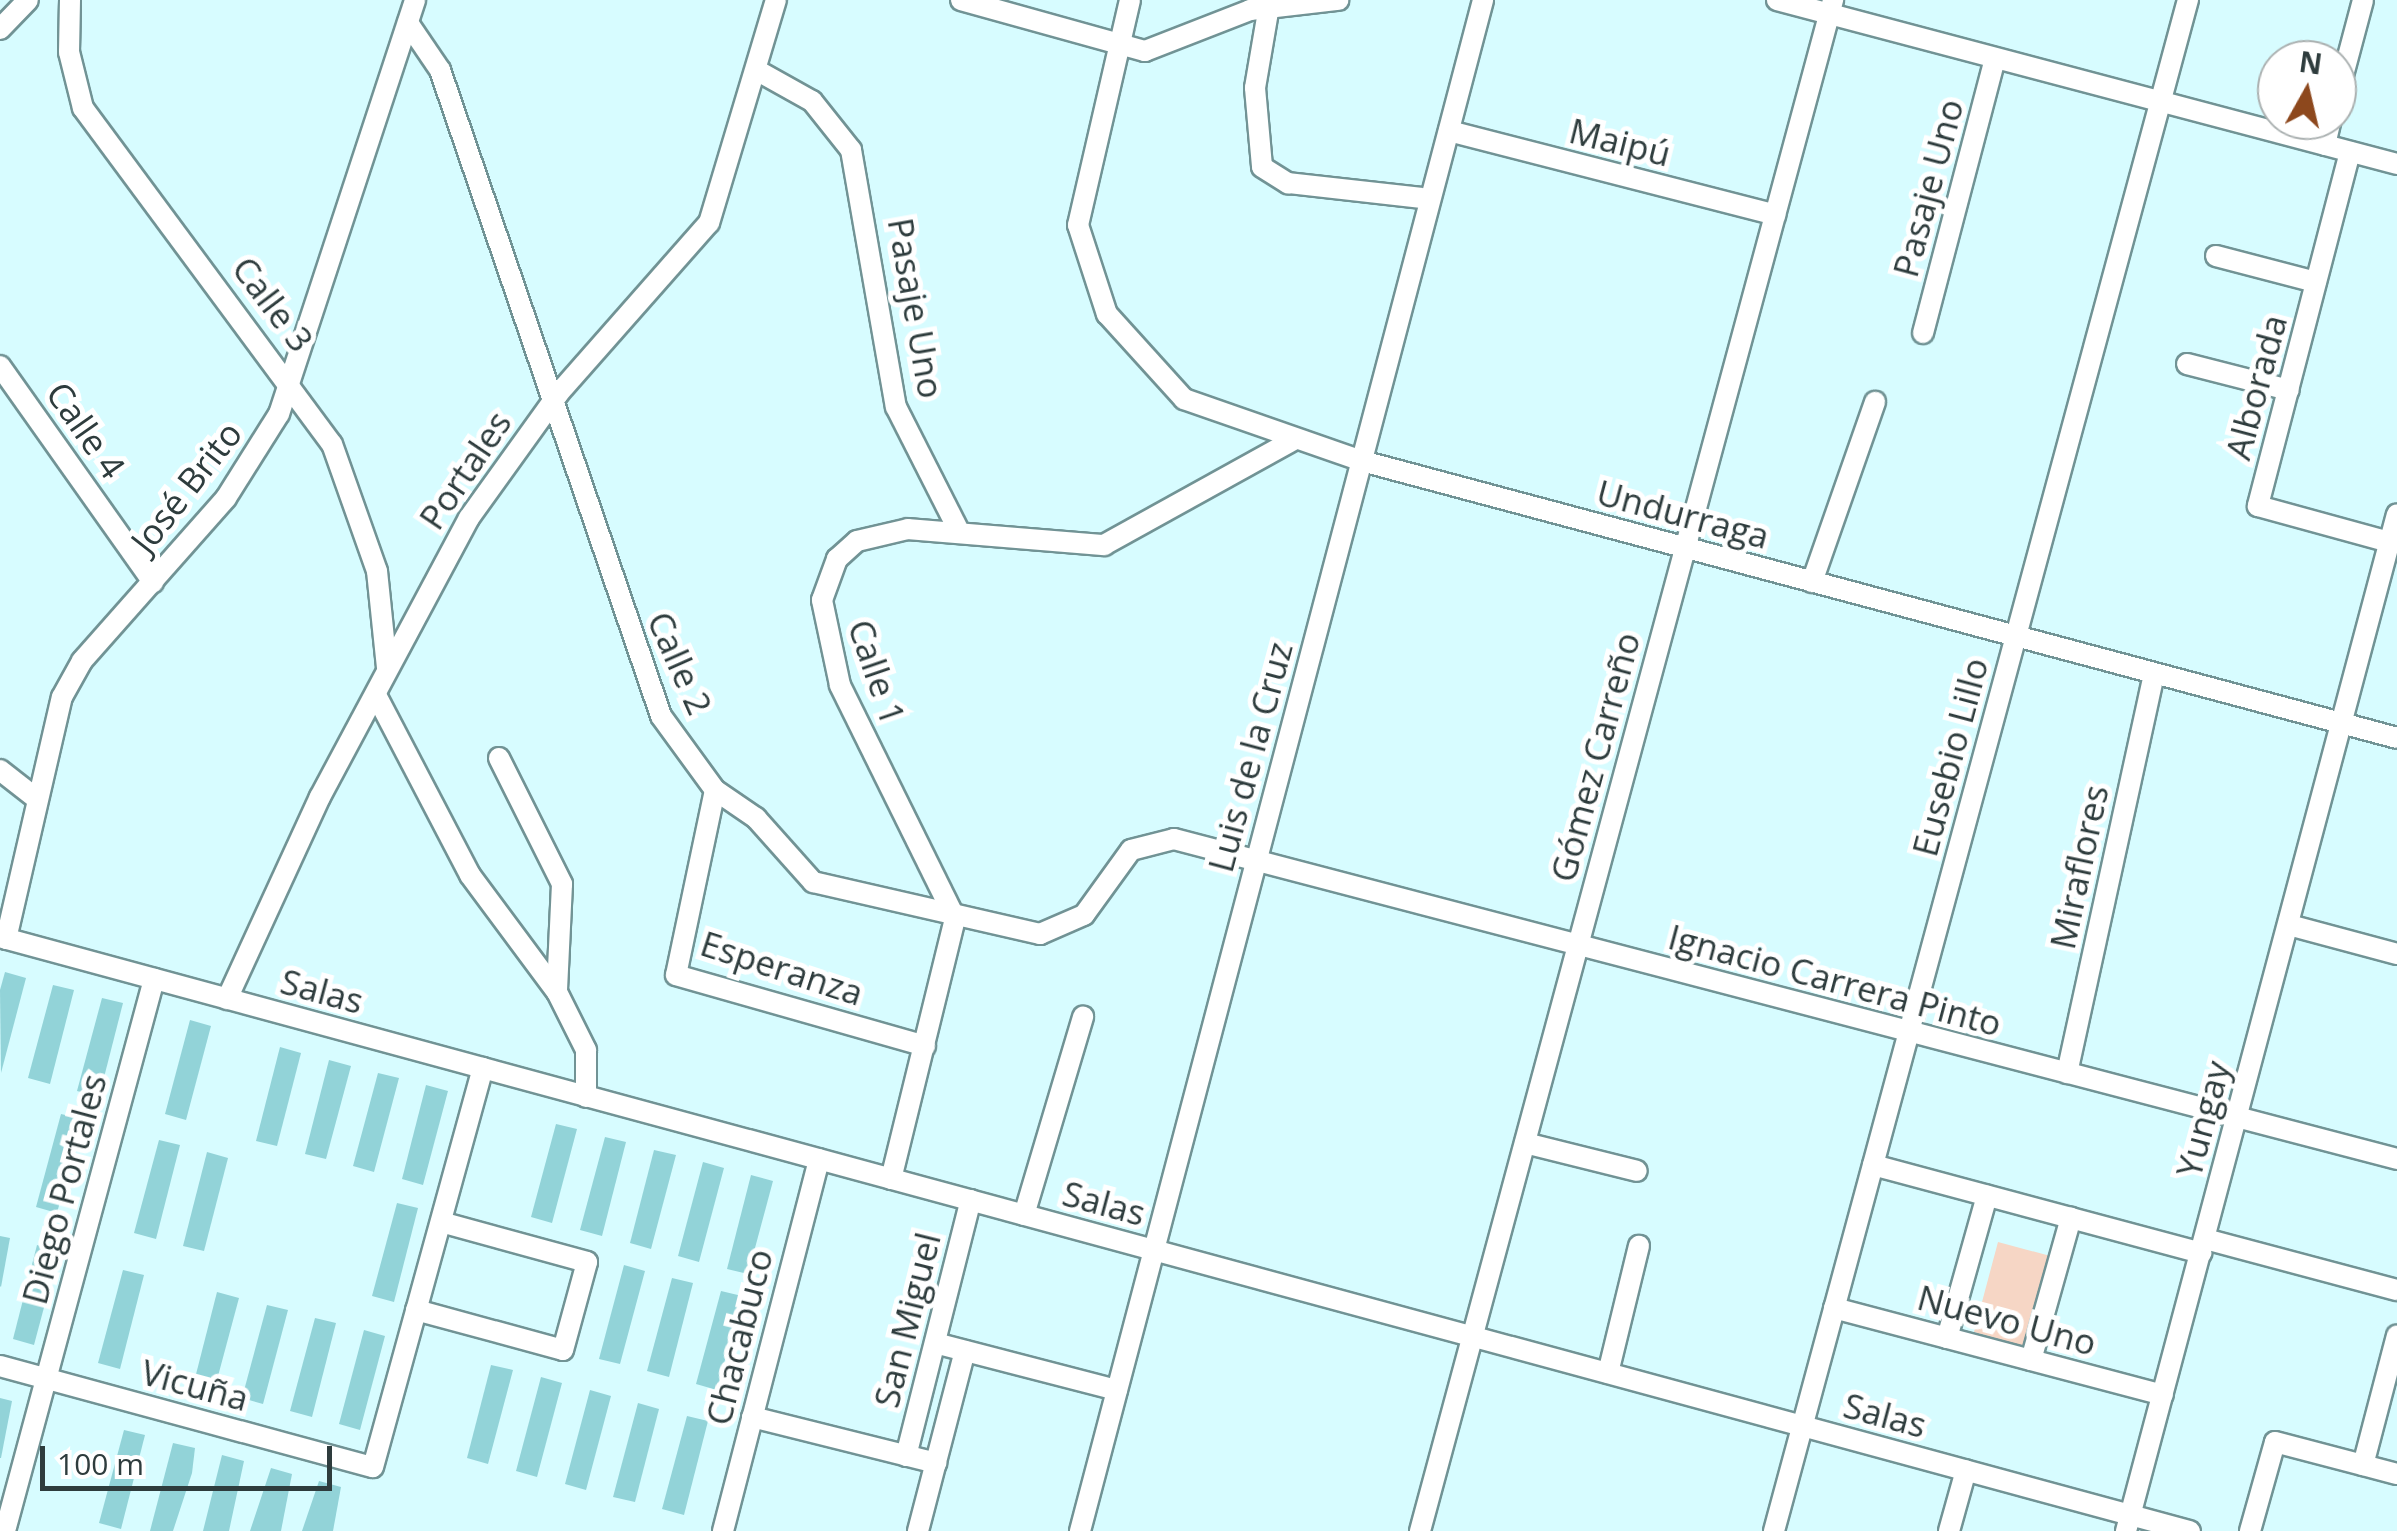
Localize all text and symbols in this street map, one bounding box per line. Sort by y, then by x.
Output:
north arrow [2257,40,2357,140]
text: N [2297,42,2325,83]
street label: Pasaje Uno [1884,95,1972,281]
street label: Maipú [1565,109,1675,175]
street label: Pasaje Uno [879,215,953,401]
street label: Calle 3 [224,248,322,360]
street label: Alborada [2217,310,2295,464]
street label: Calle 4 [38,374,134,486]
street label: Portales [410,403,520,537]
street label: José Brito [122,413,250,561]
street label: Undurraga [1592,471,1774,557]
street label: Calle 2 [639,605,721,721]
street label: Calle 1 [840,614,914,730]
street label: Gómez Carreño [1542,628,1648,886]
street label: Luis de la Cruz [1199,638,1301,876]
street label: Eusebio Lillo [1903,653,1997,861]
street label: Miraflores [2041,781,2117,953]
street label: Ignacio Carrera Pinto [1664,915,2006,1045]
street label: Esperanza [695,922,869,1014]
street label: Salas [276,960,368,1022]
street label: Yungay [2167,1056,2239,1182]
street label: Diego Portales [13,1069,115,1309]
street label: Salas [1058,1172,1150,1234]
street label: San Miguel [865,1228,949,1412]
street label: Chacabuco [697,1245,781,1429]
street label: Nuevo Uno [1913,1276,2101,1364]
street label: Vicuña [137,1351,253,1419]
street label: Salas [1839,1384,1931,1446]
scale bar [45,1426,338,1488]
text: 100 m [57,1443,144,1484]

